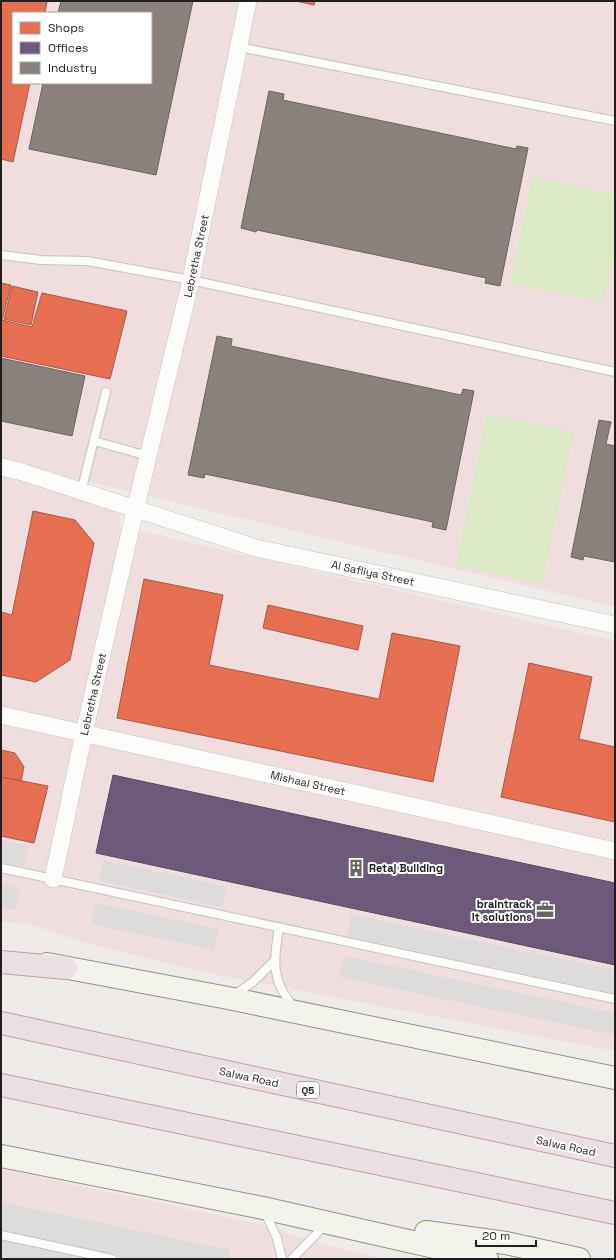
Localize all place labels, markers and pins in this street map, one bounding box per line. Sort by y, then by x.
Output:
building icon: Retaj Building [346,858,366,878]
place label: Retaj Building [369,861,443,875]
place label: braintrack it solutions [472,897,533,924]
office icon: braintrack it solutions [535,900,555,920]

